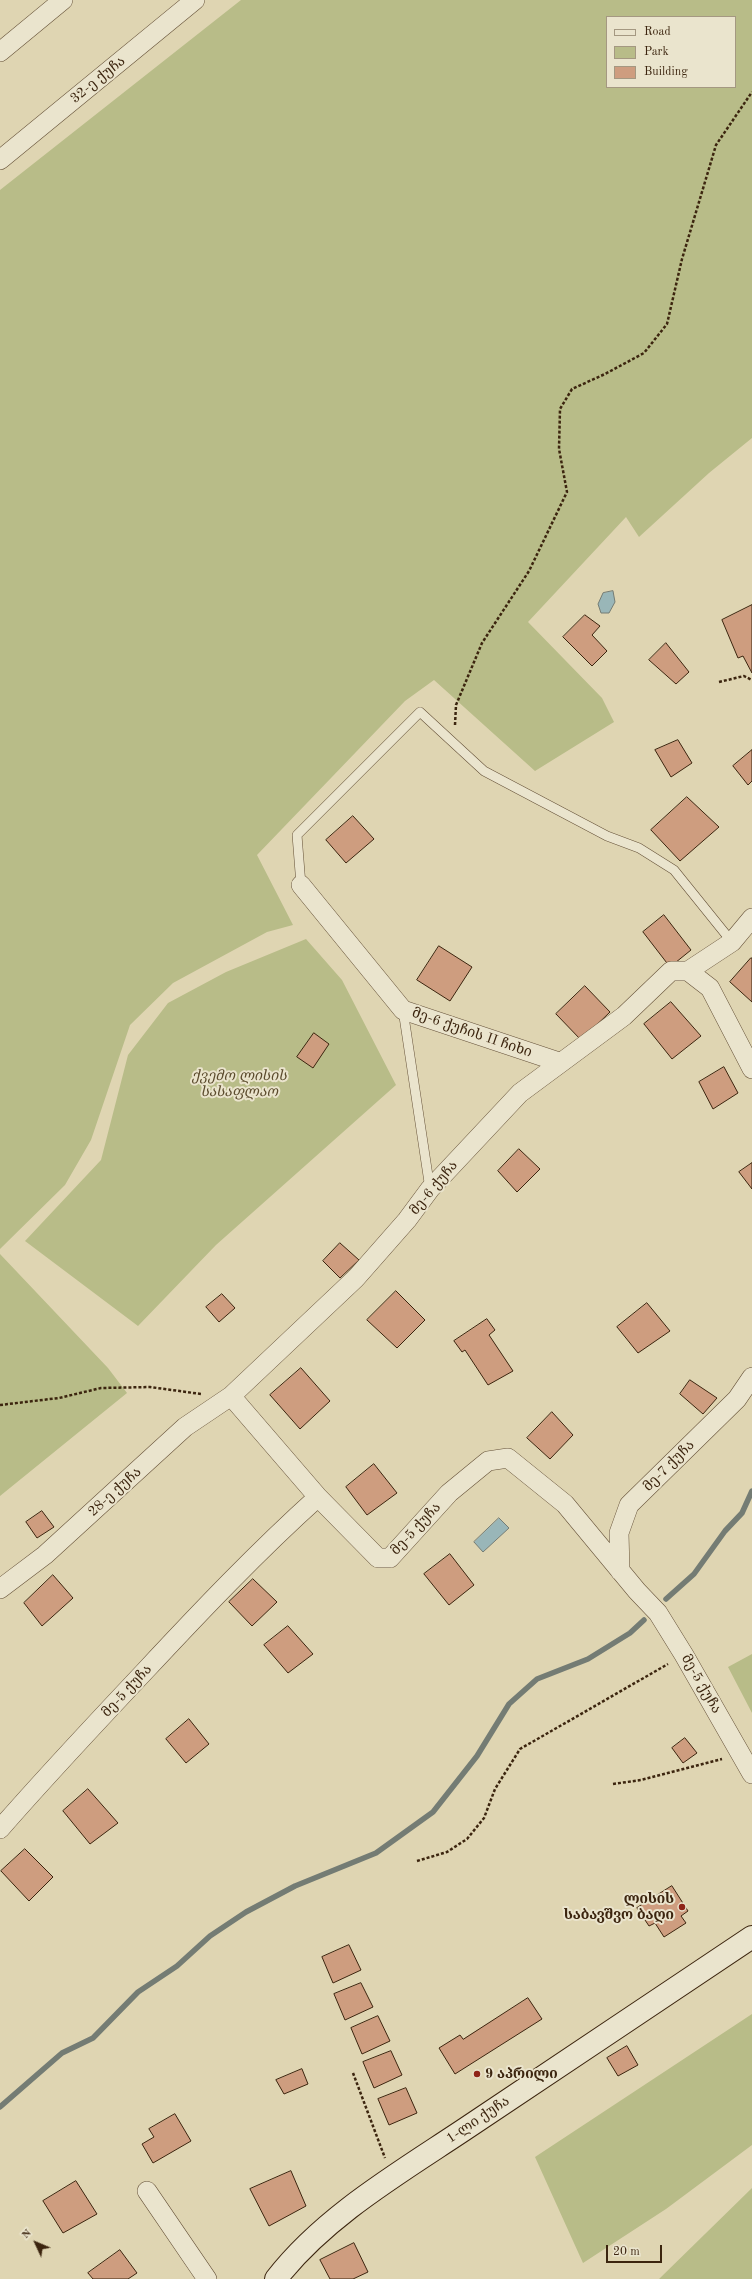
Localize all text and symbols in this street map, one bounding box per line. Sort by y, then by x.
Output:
legend [606,16,736,88]
text: Road [644,26,671,38]
text: Park [644,46,669,58]
street label: 32-ე ქუჩა [67,53,129,107]
text: Building [644,66,688,78]
street label: მე-6 ქუჩის II ჩიხი [410,1005,534,1061]
park label: ქვემო ლისის სასაფლაო [192,1068,286,1100]
street label: მე-6 ქუჩა [406,1157,462,1219]
street label: მე-7 ქუჩა [640,1437,698,1495]
street label: 28-ე ქუჩა [85,1464,145,1520]
street label: მე-5 ქუჩა [387,1499,445,1559]
street label: მე-5 ქუჩა [677,1651,725,1717]
street label: მე-5 ქუჩა [98,1661,156,1721]
place label: ლისის საბავშვო ბაღი [564,1891,674,1924]
marker: ლისის საბავშვო ბაღი [677,1902,687,1912]
place label: 9 აპრილი [485,2066,558,2082]
marker: 9 აპრილი [472,2069,482,2079]
street label: 1-ლი ქუჩა [443,2093,513,2147]
north arrow [16,2223,56,2263]
text: N [20,2227,34,2241]
scale bar [608,2237,664,2263]
text: 20 m [613,2246,640,2258]

